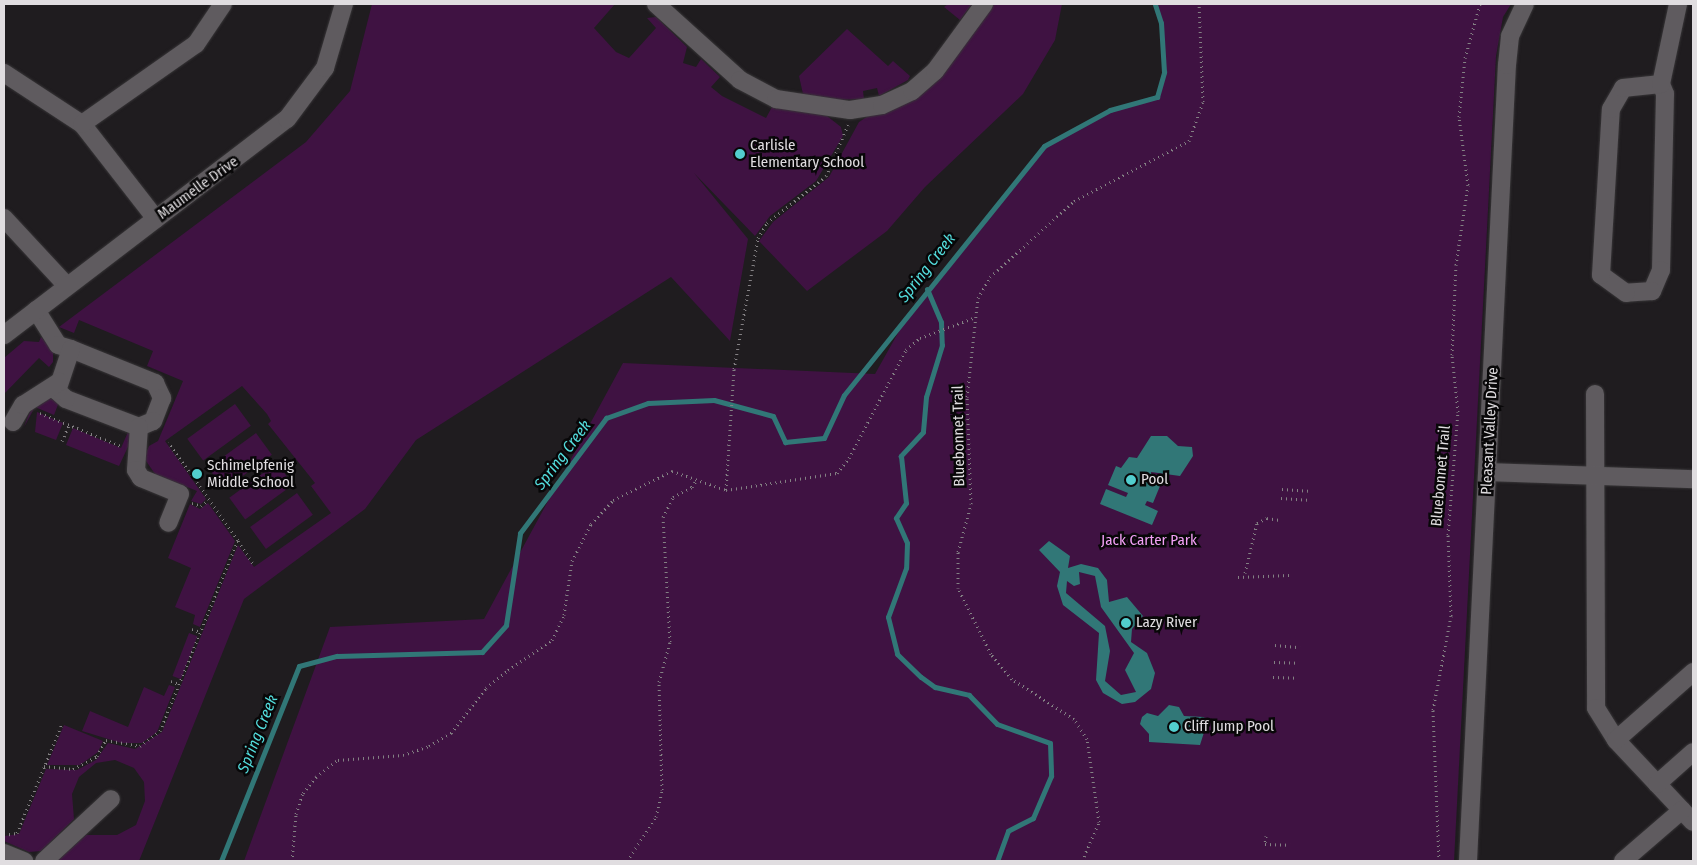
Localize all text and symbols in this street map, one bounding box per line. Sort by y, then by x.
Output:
place label: Carlisle Elementary School [750,136,864,171]
marker: Carlisle Elementary School [734,148,746,160]
street label: Maumelle Drive [154,153,242,223]
water label: Spring Creek [894,230,960,306]
street label: Pleasant Valley Drive [1478,367,1502,495]
street label: Bluebonnet Trail [949,385,969,487]
water label: Spring Creek [531,416,595,494]
street label: Bluebonnet Trail [1428,425,1454,527]
place label: Schimelpfenig Middle School [207,456,294,491]
marker: Schimelpfenig Middle School [191,468,203,480]
place label: Pool [1141,471,1168,489]
marker: Pool [1125,474,1137,486]
park label: Jack Carter Park [1101,532,1197,550]
place label: Lazy River [1136,614,1197,632]
marker: Lazy River [1120,617,1132,629]
water label: Spring Creek [234,692,282,776]
place label: Cliff Jump Pool [1184,718,1274,736]
marker: Cliff Jump Pool [1168,721,1180,733]

